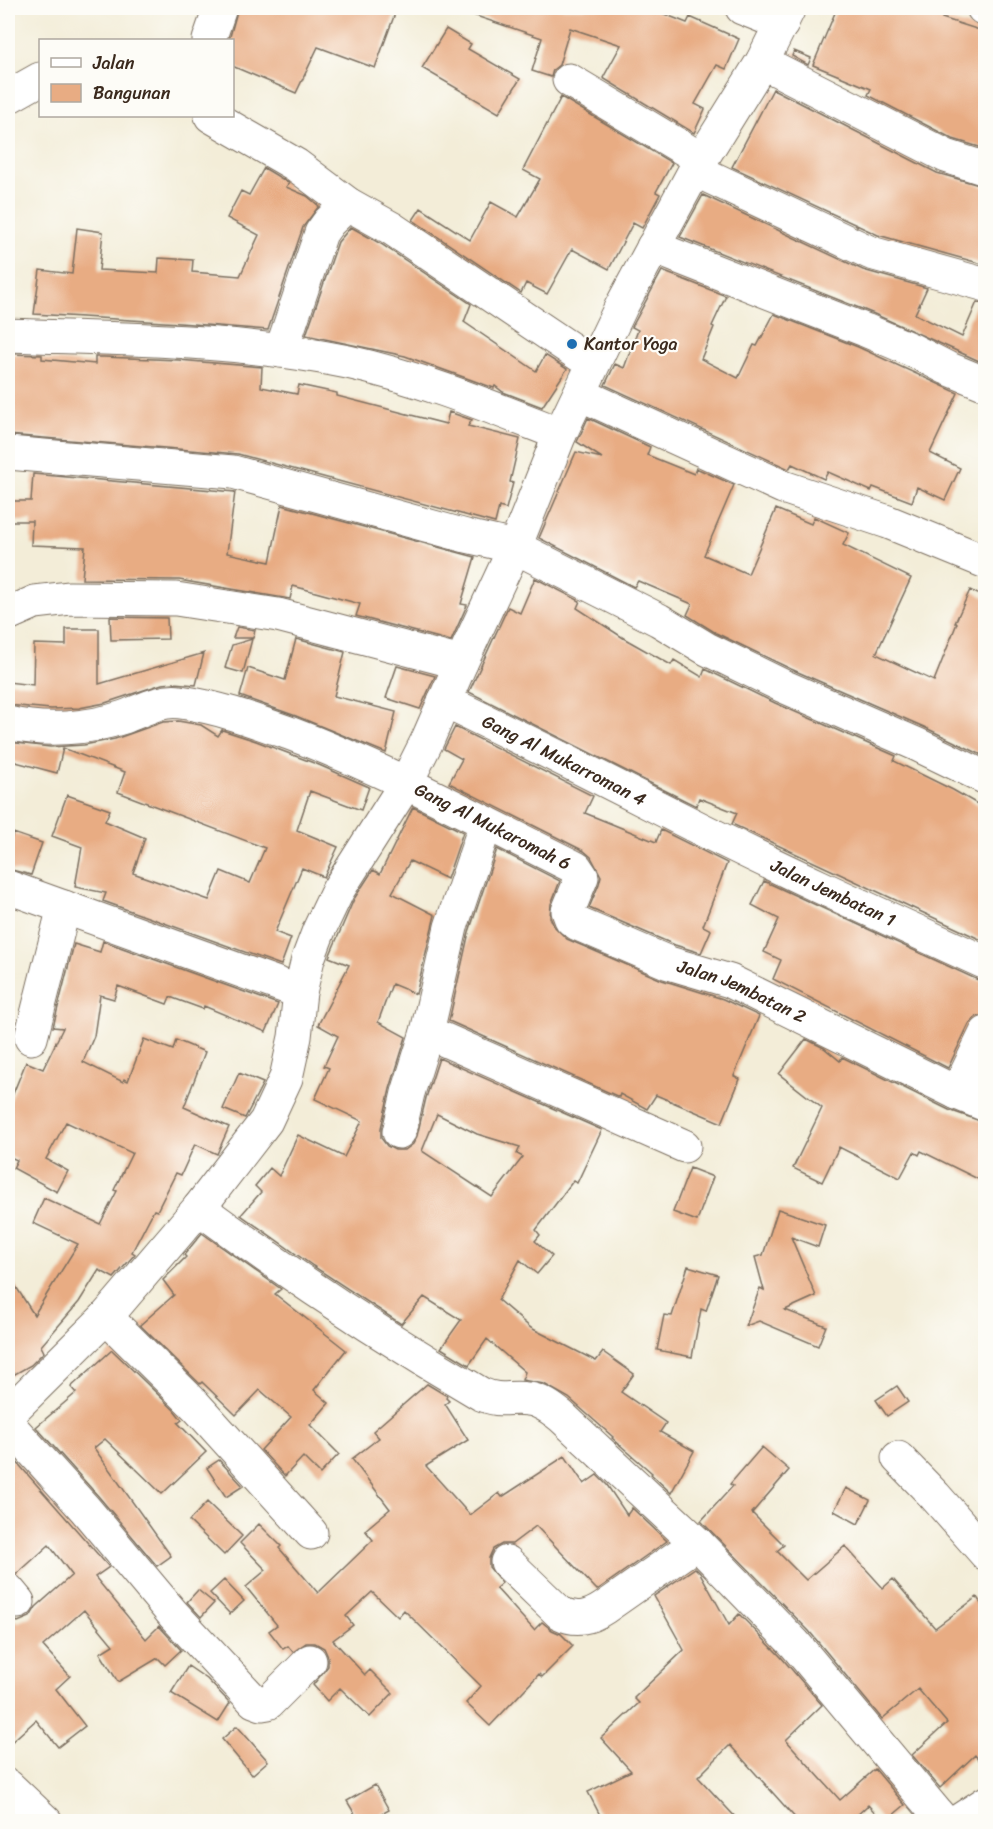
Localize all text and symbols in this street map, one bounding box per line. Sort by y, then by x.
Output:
legend [39,39,234,117]
text: Jalan [92,47,135,79]
text: Bangunan [93,77,171,109]
place label: Kantor Yoga [584,328,678,360]
marker: Kantor Yoga [565,337,579,351]
street label: Gang Al Mukarroman 4 [476,706,652,815]
street label: Gang Al Mukaromah 6 [409,774,577,879]
street label: Jalan Jembatan 1 [764,849,901,936]
street label: Jalan Jembatan 2 [672,950,812,1032]

